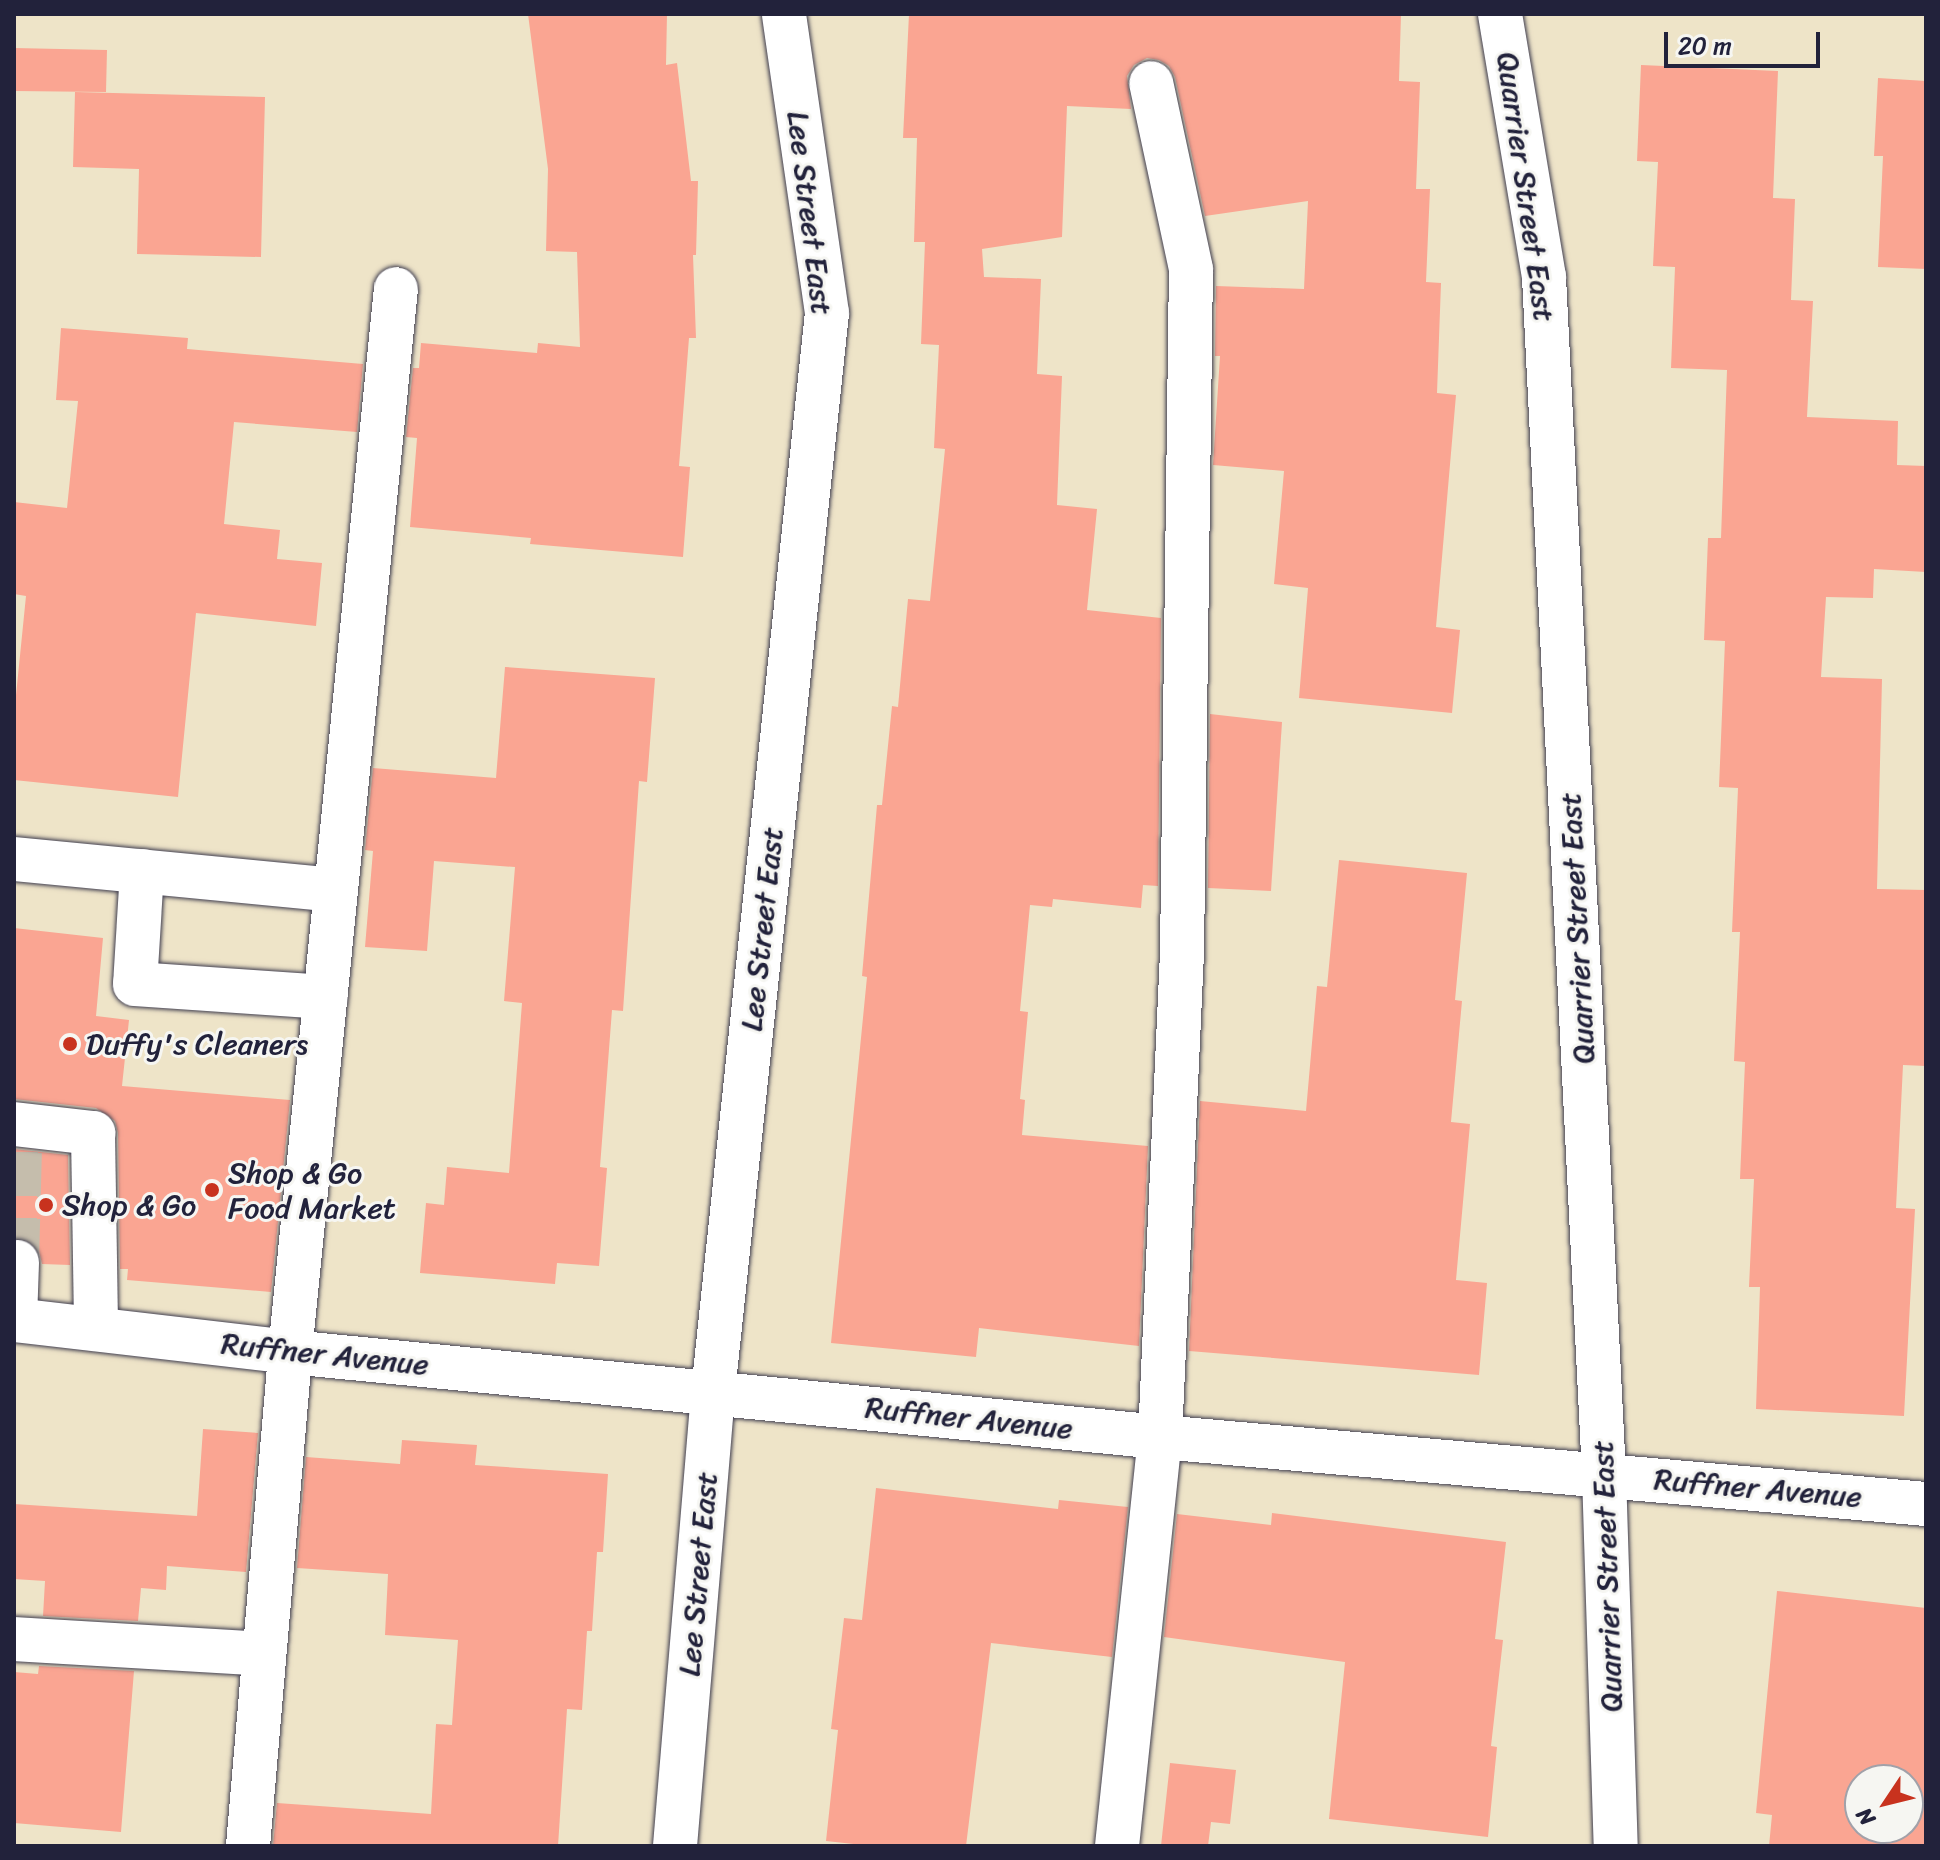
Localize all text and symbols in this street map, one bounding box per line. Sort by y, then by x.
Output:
scale bar [1668,16,1824,66]
text: 20 m [1678,25,1732,67]
street label: Quarrier Street East [1489,50,1563,324]
street label: Lee Street East [780,109,840,317]
street label: Quarrier Street East [1552,791,1602,1065]
street label: Lee Street East [733,825,791,1033]
place label: Duffy's Cleaners [86,1026,309,1062]
marker: Duffy's Cleaners [61,1035,79,1053]
place label: Shop & Go Food Market [228,1155,394,1226]
marker: Shop & Go Food Market [203,1181,221,1199]
place label: Shop & Go [62,1187,196,1223]
marker: Shop & Go [37,1196,55,1214]
street label: Ruffner Avenue [220,1325,430,1383]
street label: Ruffner Avenue [864,1389,1074,1447]
street label: Quarrier Street East [1584,1439,1630,1713]
street label: Ruffner Avenue [1653,1461,1863,1515]
street label: Lee Street East [671,1470,725,1678]
north arrow [1844,1764,1924,1844]
text: N [1845,1799,1886,1834]

